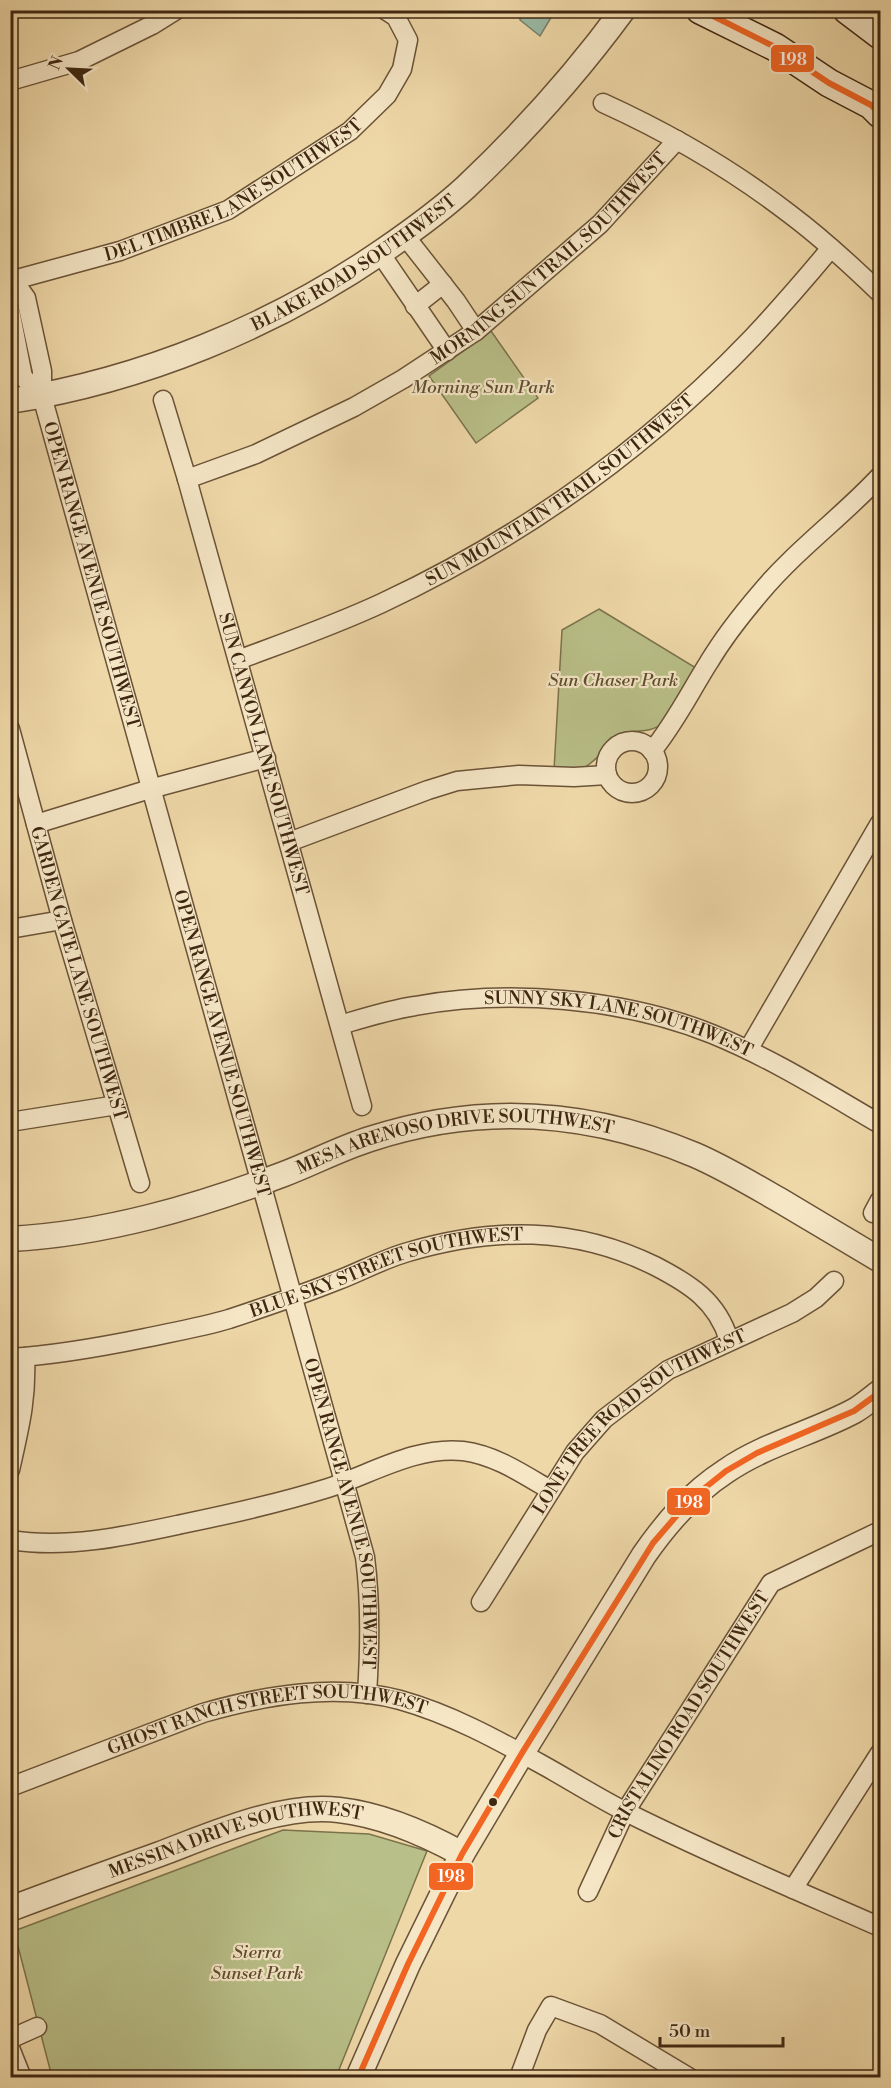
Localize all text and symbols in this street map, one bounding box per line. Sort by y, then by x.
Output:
north arrow [39,39,99,99]
line badge: 198 [770,44,815,73]
text: 198 [779,50,807,70]
text: N [45,53,68,73]
street label: DEL TIMBRE LANE SOUTHWEST [102,113,368,266]
street label: MORNING SUN TRAIL SOUTHWEST [426,147,672,370]
street label: BLAKE ROAD SOUTHWEST [246,189,461,337]
park label: Morning Sun Park [411,376,555,399]
street label: SUN MOUNTAIN TRAIL SOUTHWEST [421,389,699,591]
street label: OPEN RANGE AVENUE SOUTHWEST [38,419,146,732]
street label: SUN CANYON LANE SOUTHWEST [213,610,314,898]
park label: Sun Chaser Park [548,669,678,692]
street label: GARDEN GATE LANE SOUTHWEST [26,824,132,1124]
street label: OPEN RANGE AVENUE SOUTHWEST [168,887,276,1200]
street label: SUNNY SKY LANE SOUTHWEST [484,986,757,1062]
street label: MESA ARENOSO DRIVE SOUTHWEST [293,1104,617,1179]
street label: BLUE SKY STREET SOUTHWEST [246,1223,524,1323]
street label: LONE TREE ROAD SOUTHWEST [527,1324,750,1519]
street label: OPEN RANGE AVENUE SOUTHWEST [299,1355,381,1670]
line badge: 198 [666,1487,711,1516]
text: 198 [675,1493,703,1513]
street label: CRISTALINO ROAD SOUTHWEST [603,1586,775,1842]
street label: GHOST RANCH STREET SOUTHWEST [104,1680,431,1760]
unlabelled marker [487,1796,499,1808]
street label: MESSINA DRIVE SOUTHWEST [105,1797,366,1883]
line badge: 198 [428,1862,474,1891]
text: 198 [437,1867,465,1887]
park label: Sierra Sunset Park [211,1941,303,1985]
scale bar [660,2010,783,2048]
text: 50 m [669,2020,711,2043]

